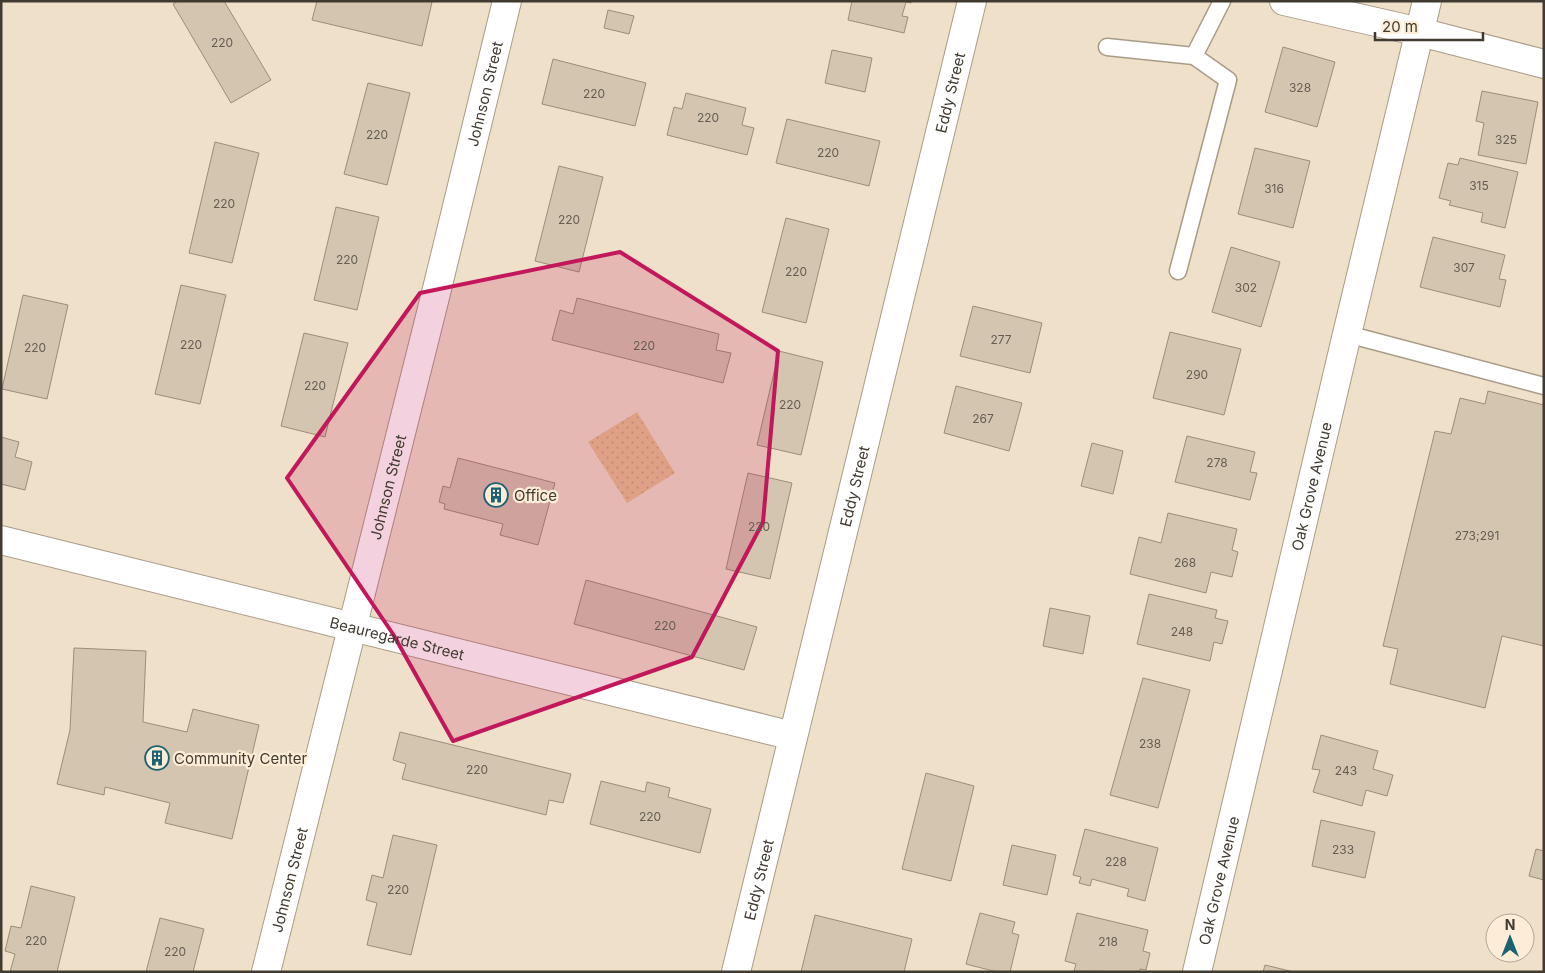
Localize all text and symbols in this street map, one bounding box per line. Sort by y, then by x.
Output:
scale bar [1375,10,1482,42]
text: 20 m [1382,17,1418,36]
house number: 220 [211,35,233,50]
street label: Johnson Street [462,39,506,148]
street label: Eddy Street [931,50,969,135]
house number: 328 [1289,80,1311,95]
house number: 220 [583,86,605,101]
house number: 220 [697,110,719,125]
house number: 220 [366,127,388,142]
house number: 325 [1495,132,1517,147]
house number: 220 [817,145,839,160]
house number: 315 [1469,178,1489,193]
house number: 316 [1264,181,1284,196]
house number: 220 [213,196,235,211]
house number: 220 [558,212,580,227]
house number: 220 [336,252,358,267]
house number: 307 [1453,260,1475,275]
house number: 220 [785,264,807,279]
house number: 302 [1235,280,1257,295]
house number: 277 [990,332,1012,347]
house number: 220 [180,337,202,352]
house number: 220 [633,338,655,353]
house number: 220 [24,340,46,355]
house number: 290 [1186,367,1208,382]
house number: 220 [304,378,326,393]
house number: 220 [779,397,801,412]
house number: 267 [972,411,994,426]
street label: Oak Grove Avenue [1287,420,1336,552]
street label: Johnson Street [365,432,410,542]
street label: Eddy Street [835,444,873,528]
house number: 278 [1206,455,1228,470]
building icon: Office [483,482,509,508]
place label: Office [514,486,557,505]
house number: 220 [748,519,770,534]
house number: 273;291 [1455,528,1499,543]
house number: 268 [1174,555,1196,570]
street label: Beauregarde Street [328,612,466,664]
house number: 220 [654,618,676,633]
house number: 248 [1171,624,1193,639]
house number: 238 [1139,736,1161,751]
building icon: Community Center [144,745,170,771]
place label: Community Center [174,749,308,768]
house number: 220 [466,762,488,777]
house number: 243 [1335,763,1357,778]
house number: 220 [639,809,661,824]
street label: Oak Grove Avenue [1194,814,1243,947]
street label: Johnson Street [267,825,311,934]
street label: Eddy Street [739,837,777,922]
house number: 233 [1332,842,1354,857]
house number: 228 [1105,854,1127,869]
house number: 220 [387,882,409,897]
north arrow [1485,913,1535,963]
text: N [1505,916,1515,933]
house number: 220 [25,933,47,948]
house number: 218 [1098,934,1118,949]
house number: 220 [164,944,186,959]

